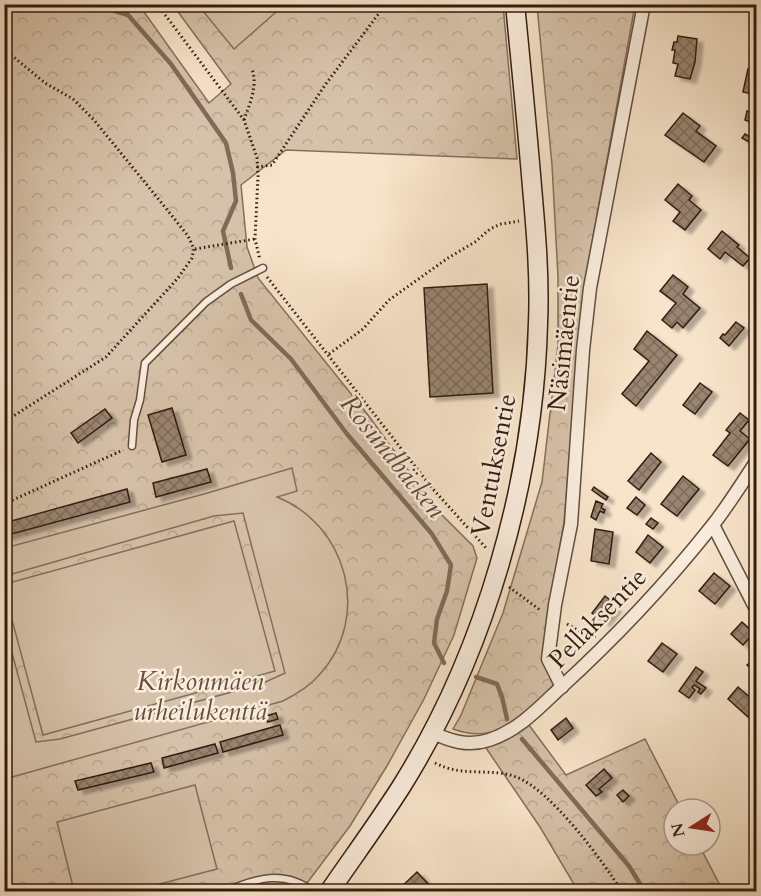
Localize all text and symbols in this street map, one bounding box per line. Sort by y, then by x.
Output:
street label: Näsimäentie [539,273,588,413]
water label: Rosundbäcken [331,387,454,526]
street label: Ventuksentie [463,391,524,539]
street label: Pellaksentie [540,560,654,677]
park label: Kirkonmäen urheilukenttä [133,664,268,729]
north arrow [662,797,722,857]
text: N [666,821,691,839]

